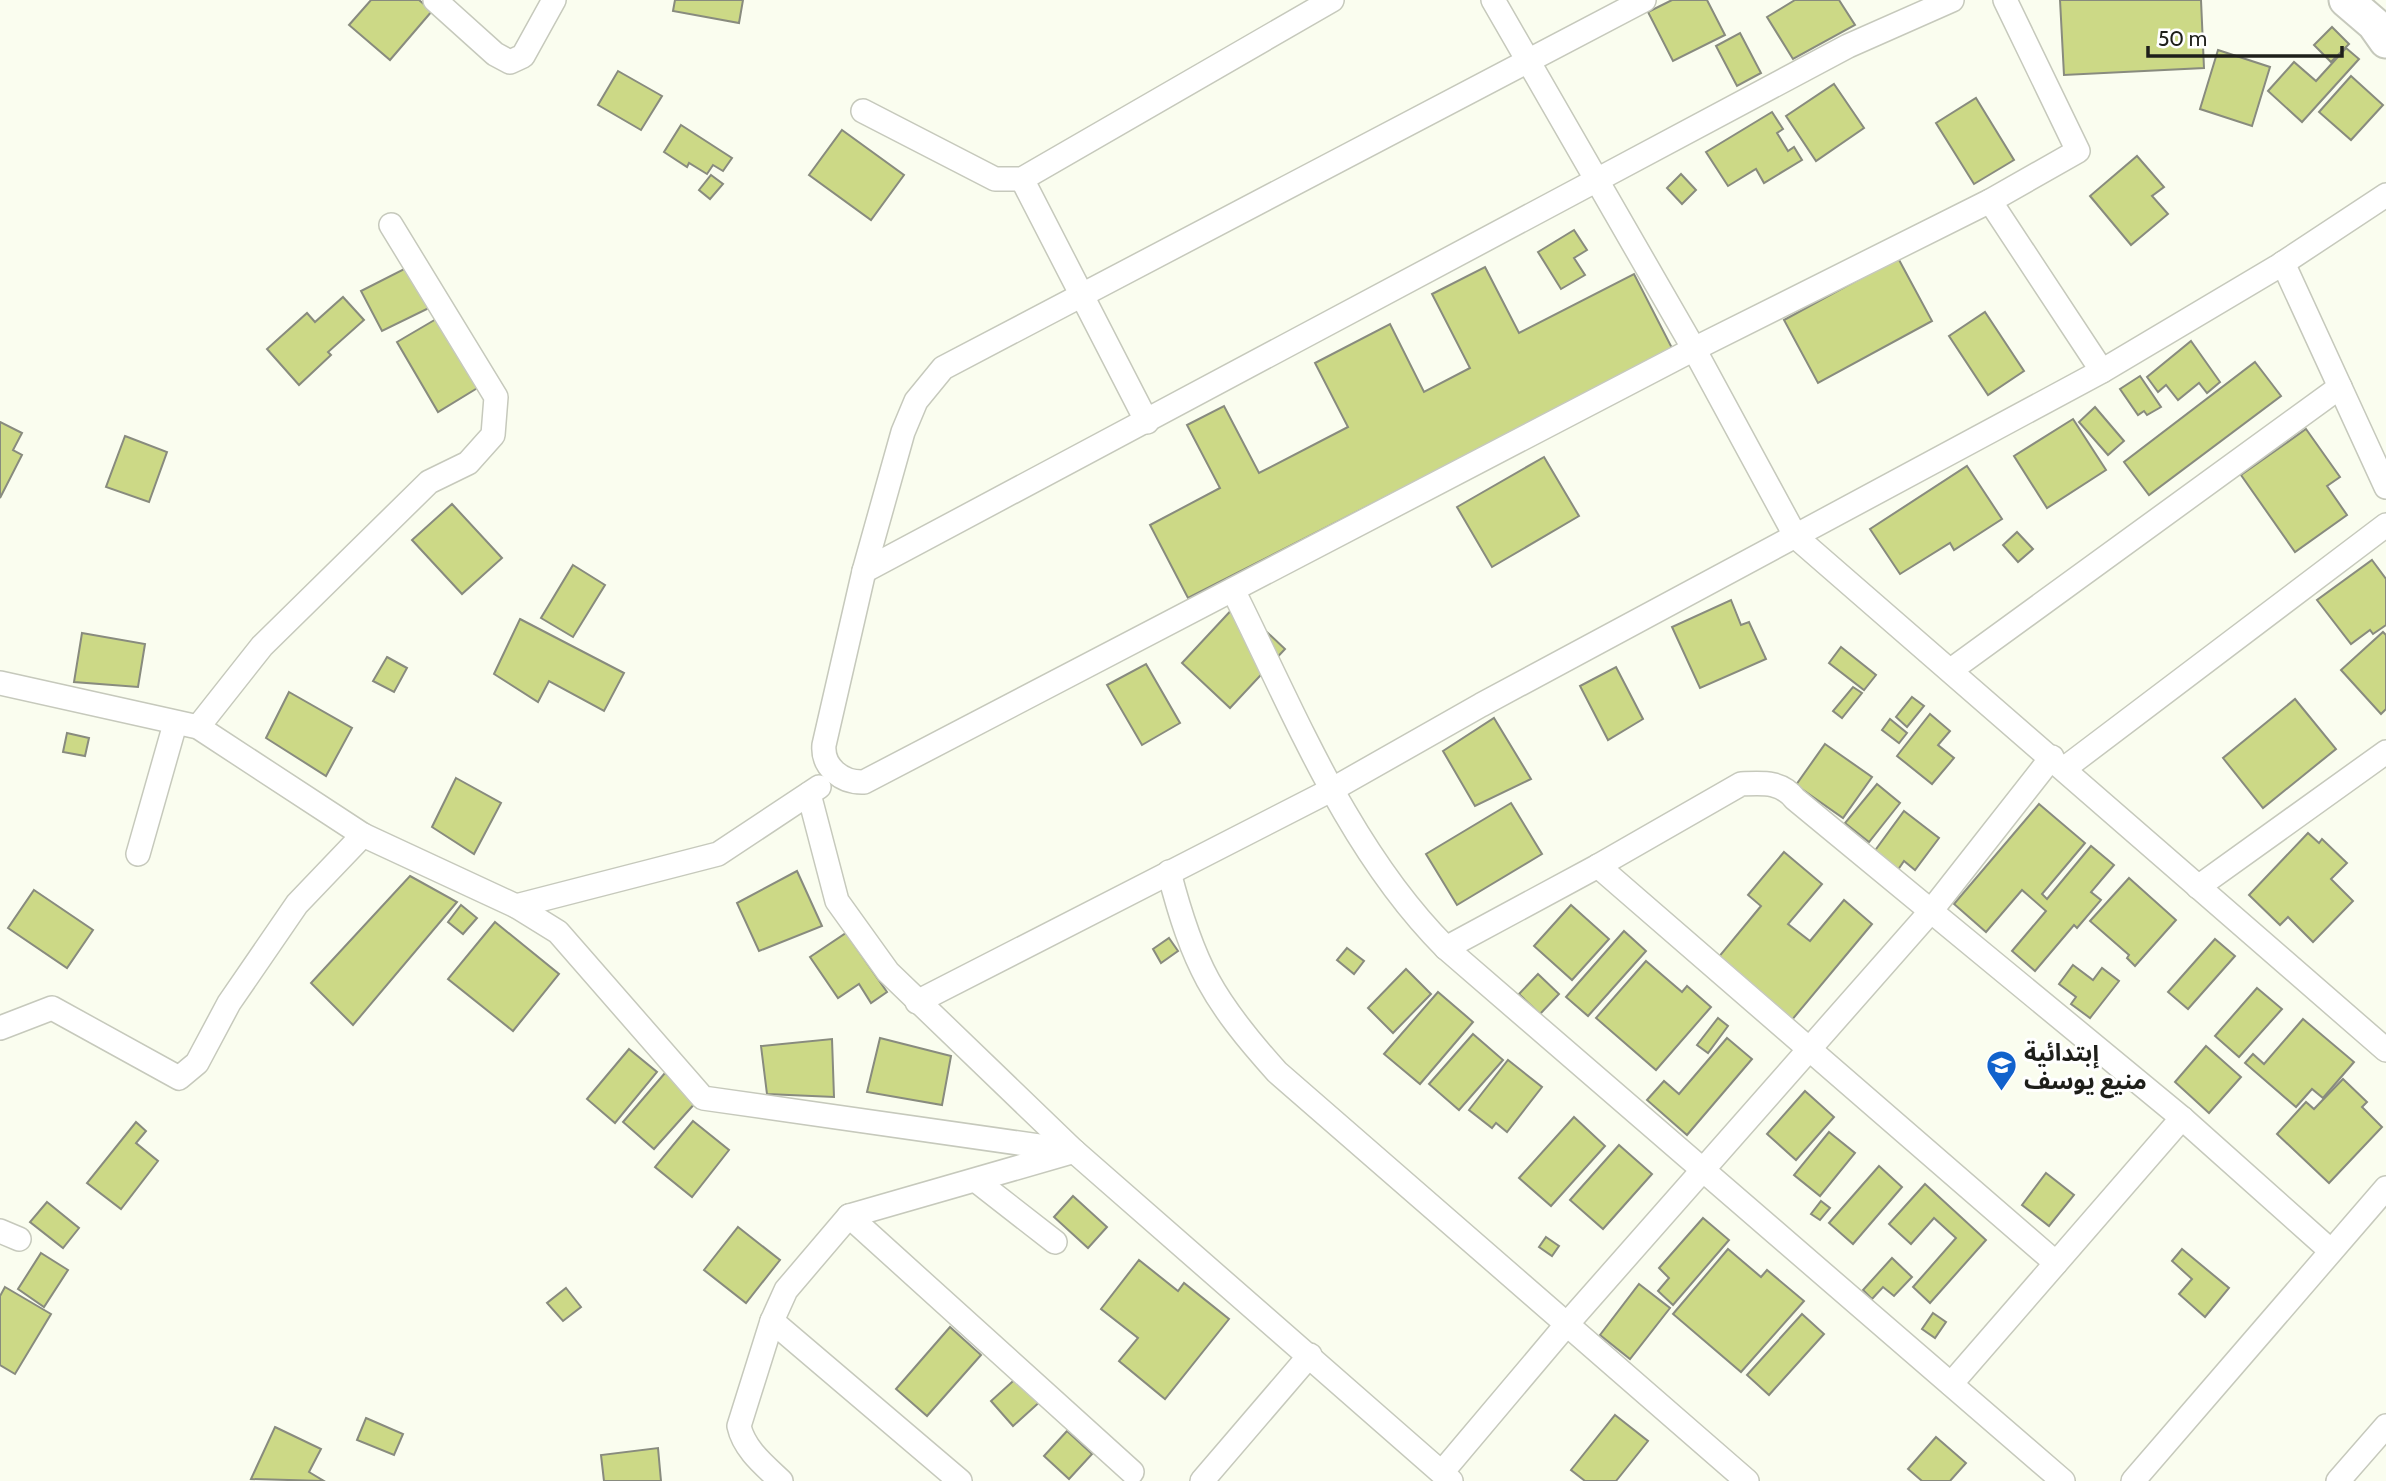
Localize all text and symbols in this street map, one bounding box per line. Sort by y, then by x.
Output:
scale bar [2148,14,2342,58]
text: 50 m [2158,26,2207,51]
place label: إبتدائية منيع يوسف [2024,1038,2147,1099]
school or university icon: إبتدائية منيع يوسف [1984,1049,2018,1093]

